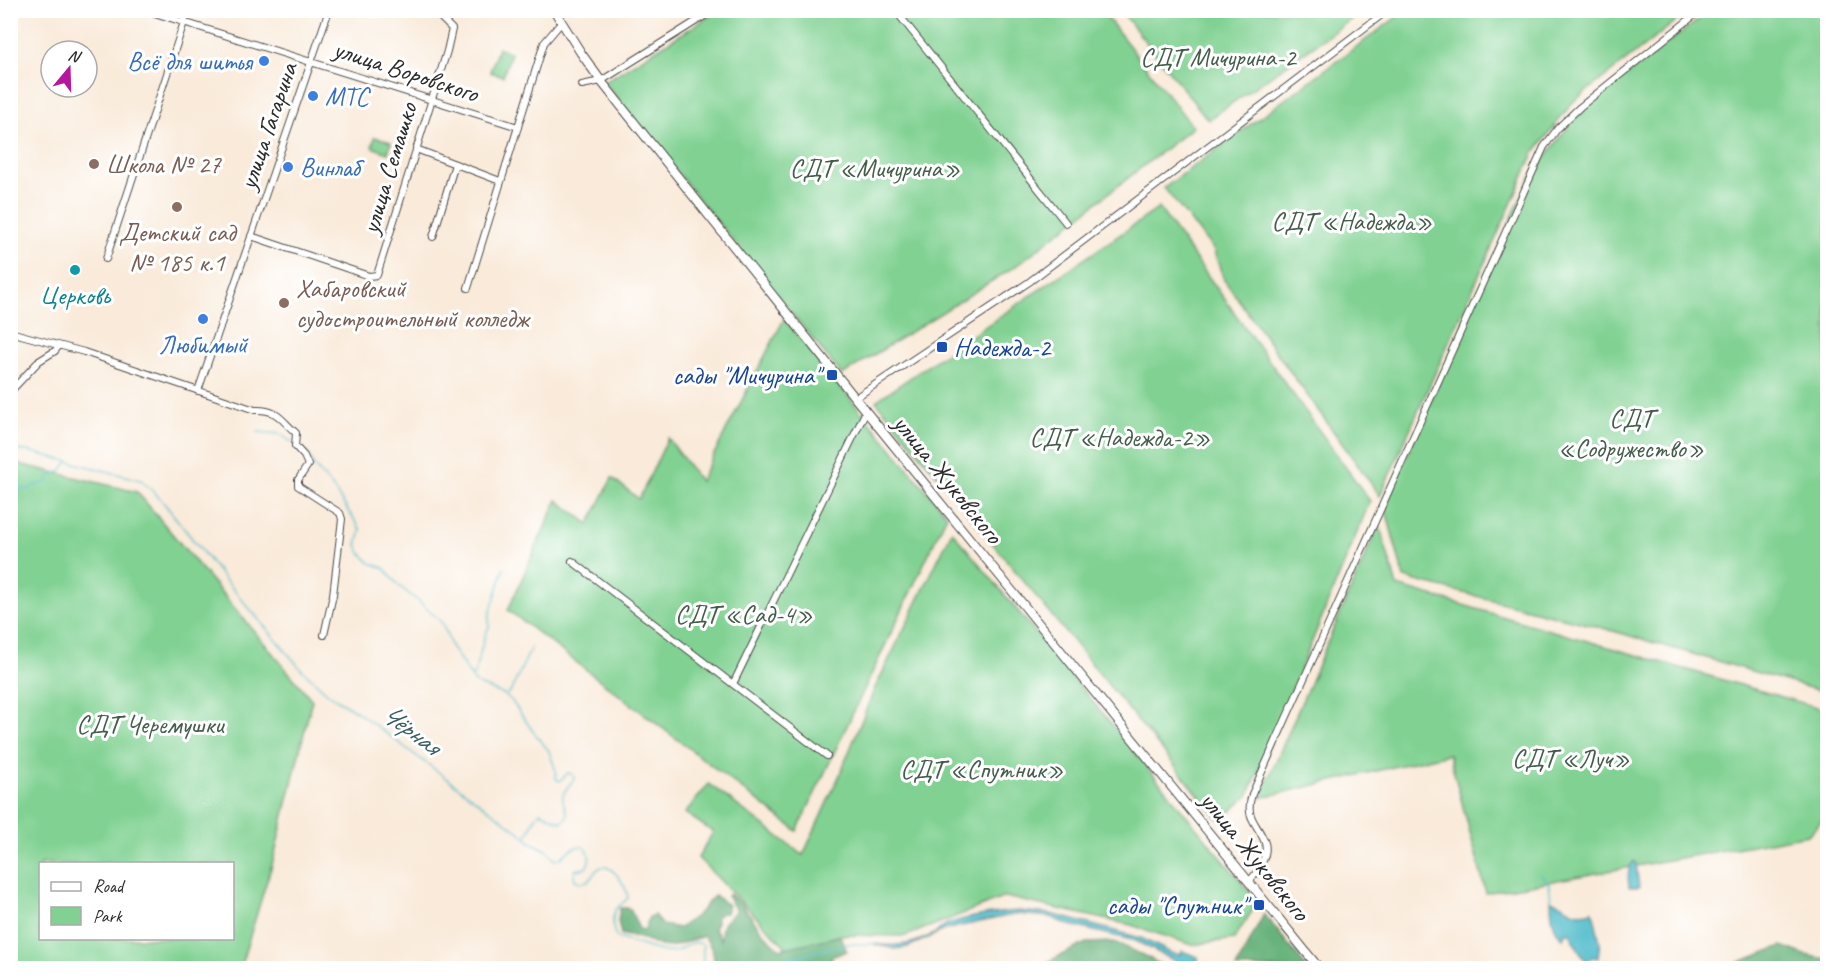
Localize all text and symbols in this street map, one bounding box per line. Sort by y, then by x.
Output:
street label: улица Воровского [328,32,484,110]
north arrow [39,39,99,99]
park label: СДТ Мичурина-2 [1140,41,1298,74]
text: N [66,45,84,68]
place label: Всё для шитья [127,45,254,78]
marker: Всё для шитья [257,54,271,68]
street label: улица Гагарина [230,57,306,195]
place label: МТС [325,80,372,113]
marker: МТС [306,89,320,103]
street label: улица Семашко [353,97,425,239]
place label: Школа № 27 [106,148,222,181]
place label: Винлаб [300,151,365,184]
park label: СДТ «Мичурина» [790,152,960,185]
marker: Школа № 27 [87,157,101,171]
marker: Винлаб [281,160,295,174]
marker: Детский сад № 185 к.1 [170,200,184,214]
park label: СДТ «Надежда» [1272,205,1432,238]
place label: Детский сад № 185 к.1 [119,216,238,279]
marker: Церковь [68,263,82,277]
place label: Хабаровский судостроительный колледж [296,272,531,335]
place label: Церковь [40,279,112,312]
marker: Хабаровский судостроительный колледж [277,296,291,310]
marker: Любимый [196,312,210,326]
place label: Любимый [159,328,250,361]
place label: Надежда-2 [954,331,1053,364]
marker: Надежда-2 [935,340,949,354]
place label: сады "Мичурина" [673,359,825,392]
marker: сады "Мичурина" [825,368,839,382]
park label: СДТ «Содружество» [1558,402,1704,465]
street label: улица Жуковского [885,406,1011,552]
park label: СДТ «Надежда-2» [1029,421,1211,454]
park label: СДТ «Сад-4» [675,598,813,631]
water label: Чёрная [375,696,451,765]
park label: СДТ Черемушки [76,708,225,741]
park label: СДТ «Луч» [1512,742,1630,775]
park label: СДТ «Спутник» [900,753,1064,786]
street label: улица Жуковского [1192,783,1318,929]
legend [39,862,234,940]
text: Road [93,875,126,897]
place label: сады "Спутник" [1107,889,1252,922]
marker: сады "Спутник" [1252,898,1266,912]
text: Park [93,905,123,927]

